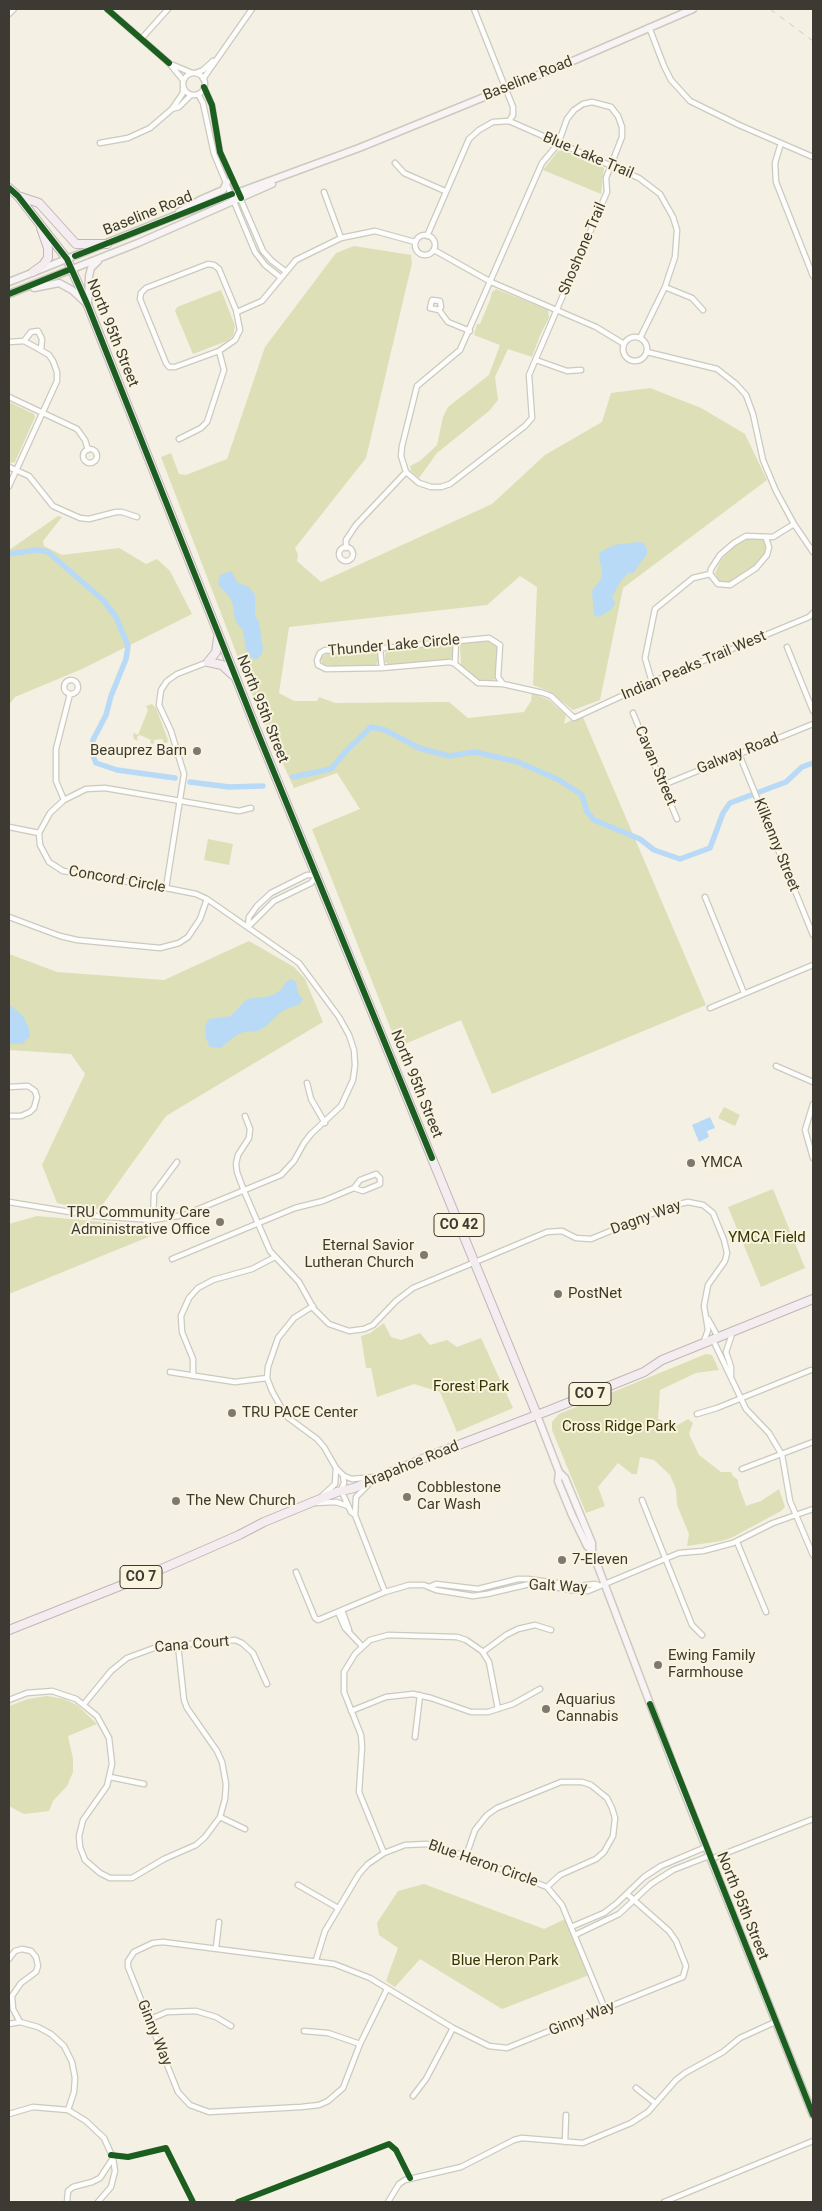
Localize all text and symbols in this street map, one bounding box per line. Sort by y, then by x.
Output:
street label: Baseline Road [481,53,575,105]
street label: Blue Lake Trail [540,129,636,183]
street label: Baseline Road [101,188,195,240]
street label: Shoshone Trail [555,200,611,298]
street label: North 95th Street [82,276,142,390]
street label: Indian Peaks Trail West [619,627,769,705]
street label: Thunder Lake Circle [327,631,461,661]
street label: North 95th Street [232,652,292,766]
street label: Cavan Street [630,723,680,809]
street label: Galway Road [694,729,782,779]
place label: Beauprez Barn [90,742,187,760]
marker: Beauprez Barn [191,745,203,757]
street label: Kilkenny Street [749,796,803,894]
street label: Concord Circle [67,863,167,897]
street label: North 95th Street [386,1027,446,1141]
place label: YMCA [701,1154,743,1172]
marker: YMCA [685,1157,697,1169]
street label: Dagny Way [608,1197,684,1239]
place label: TRU Community Care Administrative Office [67,1204,210,1239]
road number: CO 42 [434,1214,484,1236]
marker: TRU Community Care Administrative Office [214,1216,226,1228]
park label: YMCA Field [728,1229,806,1247]
place label: Eternal Savior Lutheran Church [305,1237,414,1272]
marker: Eternal Savior Lutheran Church [418,1249,430,1261]
place label: PostNet [568,1285,622,1303]
marker: PostNet [552,1288,564,1300]
park label: Forest Park [433,1378,509,1396]
road number: CO 7 [569,1382,611,1406]
place label: TRU PACE Center [242,1404,358,1422]
marker: TRU PACE Center [226,1407,238,1419]
park label: Cross Ridge Park [562,1418,676,1436]
street label: Arapahoe Road [360,1438,462,1492]
place label: Cobblestone Car Wash [417,1479,501,1514]
marker: Cobblestone Car Wash [401,1491,413,1503]
place label: The New Church [186,1492,296,1510]
marker: The New Church [170,1495,182,1507]
place label: 7-Eleven [572,1551,628,1569]
marker: 7-Eleven [556,1554,568,1566]
road number: CO 7 [120,1565,162,1588]
street label: Galt Way [528,1576,588,1598]
street label: Cana Court [154,1633,230,1657]
place label: Ewing Family Farmhouse [668,1647,755,1682]
marker: Ewing Family Farmhouse [652,1659,664,1671]
place label: Aquarius Cannabis [556,1691,618,1726]
marker: Aquarius Cannabis [540,1703,552,1715]
street label: Blue Heron Circle [426,1837,540,1891]
street label: North 95th Street [712,1849,772,1963]
park label: Blue Heron Park [451,1952,559,1970]
street label: Ginny Way [133,1997,175,2069]
street label: Ginny Way [546,1998,618,2040]

